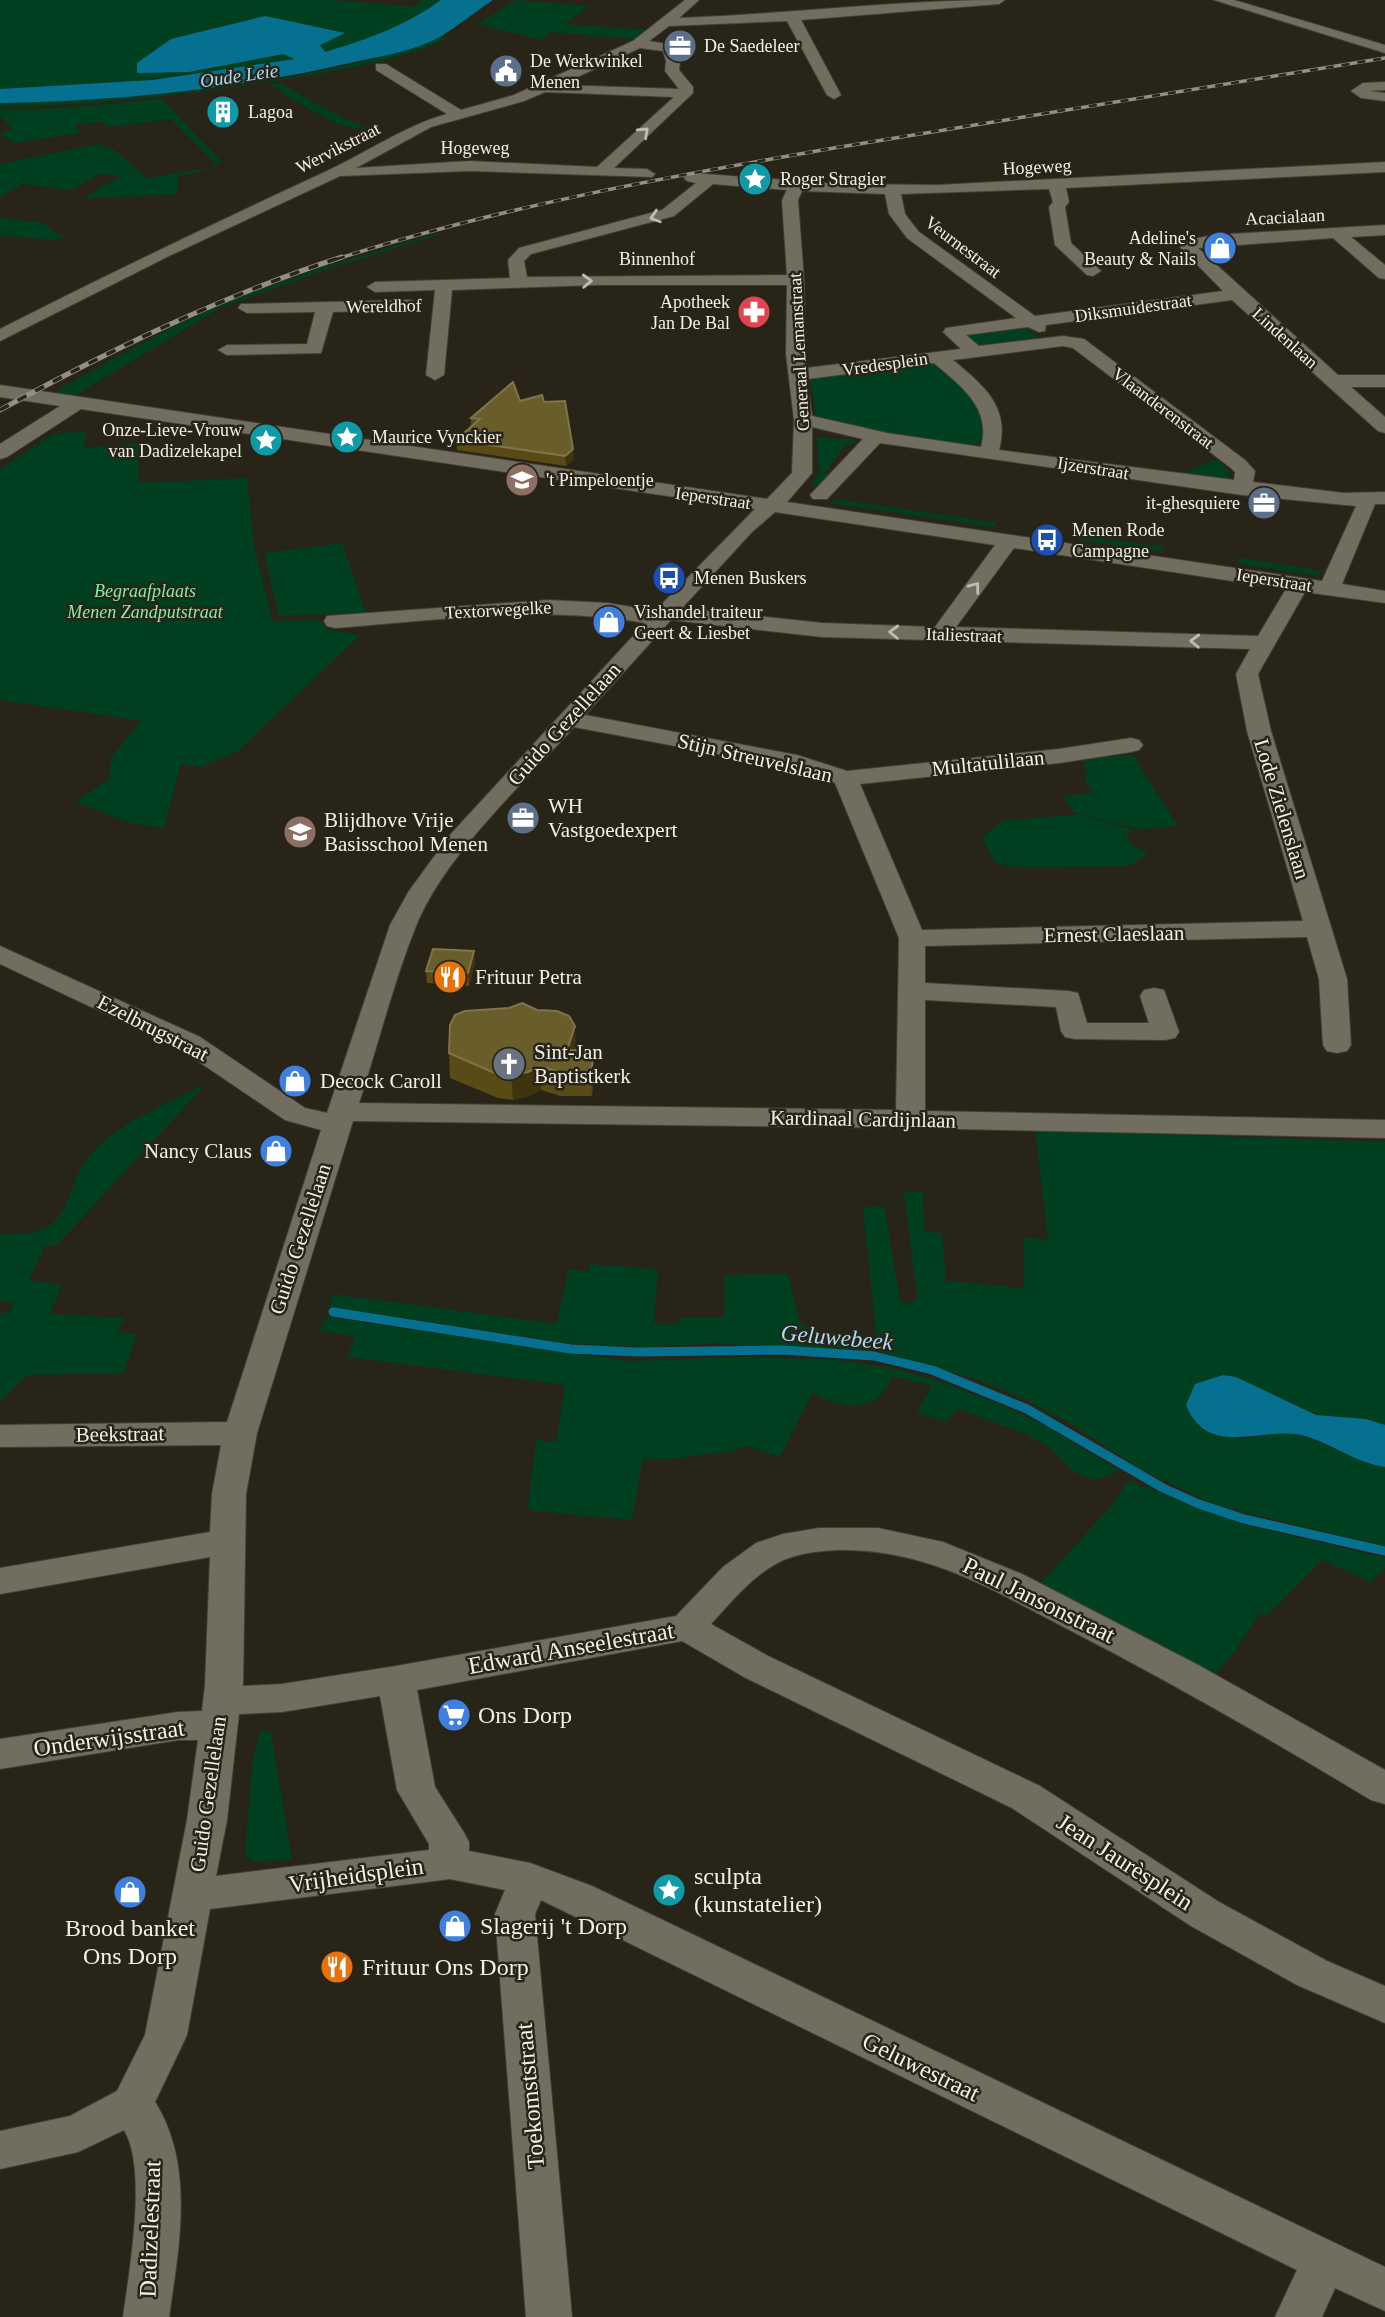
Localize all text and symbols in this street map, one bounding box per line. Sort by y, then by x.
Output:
office icon: De Saedeleer [661,27,699,65]
place label: De Saedeleer [704,36,799,56]
place label: De Werkwinkel Menen [530,51,643,92]
public building icon: De Werkwinkel Menen [487,52,525,90]
water label: Oude Leie [199,60,279,91]
building icon: Lagoa [204,93,242,131]
place label: Lagoa [248,102,293,122]
street label: Wervikstraat [293,118,383,178]
one-way arrow [636,128,649,140]
street label: Hogeweg [441,138,509,158]
street label: Hogeweg [1002,155,1072,179]
place icon: Roger Stragier [736,160,774,198]
place label: Roger Stragier [780,169,885,189]
street label: Acacialaan [1245,205,1325,229]
one-way arrow [649,209,661,223]
street label: Veurnestraat [921,212,1005,282]
place label: Adeline's Beauty & Nails [1084,228,1196,269]
shop icon: Adeline's Beauty & Nails [1201,229,1239,267]
street label: Binnenhof [619,249,695,269]
street label: Generaal Lemanstraat [785,272,813,432]
one-way arrow [582,273,593,288]
street label: Diksmuidestraat [1073,290,1193,326]
place label: Apotheek Jan De Bal [651,292,730,333]
pharmacy icon: Apotheek Jan De Bal [735,293,773,331]
street label: Wereldhof [346,295,422,317]
street label: Lindenlaan [1248,303,1322,373]
street label: Vredesplein [841,348,929,380]
street label: Vlaanderenstraat [1108,363,1218,453]
place icon: Maurice Vynckier [328,418,366,456]
place label: Onze-Lieve-Vrouw van Dadizelekapel [102,420,242,461]
place icon: Onze-Lieve-Vrouw van Dadizelekapel [247,421,285,459]
place label: Maurice Vynckier [372,427,501,447]
street label: Ijzerstraat [1056,452,1130,484]
school or university icon: 't Pimpeloentje [503,461,541,499]
place label: 't Pimpeloentje [546,470,654,490]
street label: Ieperstraat [674,483,752,513]
office icon: it-ghesquiere [1245,484,1283,522]
place label: it-ghesquiere [1146,493,1240,513]
place label: Menen Rode Campagne [1072,520,1164,561]
bus stop icon: Menen Rode Campagne [1028,521,1066,559]
bus stop icon: Menen Buskers [650,559,688,597]
street label: Ieperstraat [1235,564,1313,596]
place label: Menen Buskers [694,568,806,588]
park label: Begraafplaats Menen Zandputstraat [66,581,224,622]
one-way arrow [967,582,979,595]
street label: Textorwegelke [444,597,552,623]
place label: Vishandel traiteur Geert & Liesbet [634,602,762,643]
shop icon: Vishandel traiteur Geert & Liesbet [590,603,628,641]
street label: Italiestraat [926,624,1002,646]
one-way arrow [889,625,900,640]
one-way arrow [1189,633,1200,648]
street label: Guido Gezellelaan [503,657,626,790]
street label: Stijn Streuvelslaan [675,729,835,788]
street label: Lode Zielenslaan [1249,736,1315,882]
street label: Multatulilaan [930,745,1046,781]
place label: WH Vastgoedexpert [548,794,678,842]
office icon: WH Vastgoedexpert [504,799,542,837]
place label: Blijdhove Vrije Basisschool Menen [324,808,488,856]
school or university icon: Blijdhove Vrije Basisschool Menen [281,813,319,851]
street label: Ernest Claeslaan [1044,921,1185,947]
restaurant icon: Frituur Petra [431,958,469,996]
place label: Frituur Petra [475,965,582,989]
street label: Ezelbrugstraat [94,990,213,1066]
place label: Sint-Jan Baptistkerk [534,1040,631,1088]
church icon: Sint-Jan Baptistkerk [490,1045,528,1083]
shop icon: Decock Caroll [276,1062,314,1100]
place label: Decock Caroll [320,1069,442,1093]
street label: Kardinaal Cardijnlaan [770,1105,957,1133]
shop icon: Nancy Claus [257,1132,295,1170]
place label: Nancy Claus [144,1139,252,1163]
street label: Guido Gezellelaan [264,1160,336,1317]
water label: Geluwebeek [780,1320,895,1355]
street label: Beekstraat [75,1421,165,1447]
street label: Paul Jansonstraat [959,1552,1120,1648]
street label: Edward Anseelestraat [466,1617,676,1679]
supermarket icon: Ons Dorp [435,1696,473,1734]
place label: Ons Dorp [478,1702,572,1728]
street label: Guido Gezellelaan [185,1714,231,1873]
street label: Onderwijsstraat [32,1715,186,1761]
street label: Jean Jaurèsplein [1052,1808,1198,1916]
street label: Vrijheidsplein [287,1853,425,1897]
place label: sculpta (kunstatelier) [694,1863,822,1917]
place icon: sculpta (kunstatelier) [650,1871,688,1909]
shop icon: Brood banket Ons Dorp [111,1873,149,1911]
shop icon: Slagerij 't Dorp [436,1907,474,1945]
place label: Slagerij 't Dorp [480,1913,627,1939]
place label: Brood banket Ons Dorp [65,1915,195,1969]
restaurant icon: Frituur Ons Dorp [318,1948,356,1986]
place label: Frituur Ons Dorp [362,1954,529,1980]
street label: Toekomststraat [511,2022,549,2170]
street label: Geluwestraat [858,2028,984,2107]
street label: Dadizelestraat [135,2160,165,2298]

